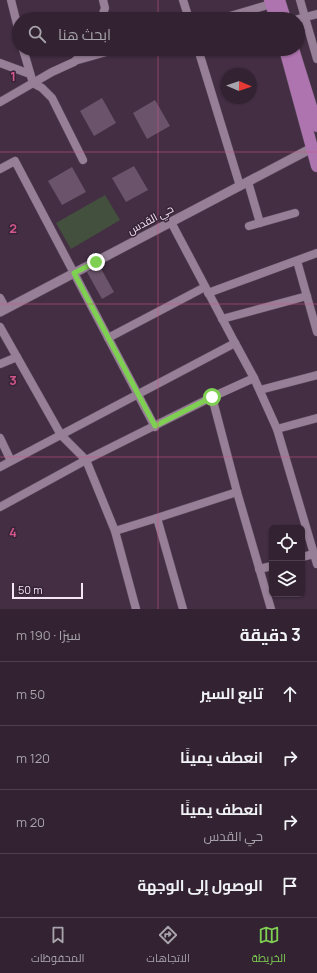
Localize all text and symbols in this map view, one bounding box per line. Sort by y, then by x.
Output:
search box [12,12,305,56]
icon: search [26,23,48,45]
text: ابحث هنا [58,24,111,45]
text: 1 [10,67,16,85]
north arrow [221,68,257,104]
street label: حي القدس [124,201,177,239]
text: 2 [9,219,17,237]
route end [87,253,105,271]
text: 3 [9,371,17,389]
route start [203,388,221,406]
text: 4 [9,523,17,541]
map controls [269,525,305,597]
button: locate [269,525,305,561]
button: layers [269,561,305,597]
scale bar [12,581,83,600]
text: 50 m [18,582,43,597]
text: 3 دقيقة [240,623,301,646]
text: سيرًا · 190 m [16,626,81,644]
text: تابع السير [200,683,263,704]
icon: ahead [279,683,301,705]
text: 50 m [16,685,45,703]
text: انعطف يمينًا [180,747,263,768]
icon: right [279,747,301,769]
text: 120 m [16,749,50,767]
text: انعطف يمينًا [180,799,263,820]
icon: right [279,811,301,833]
text: 20 m [16,813,45,831]
text: حي القدس [204,827,263,845]
text: الوصول إلى الوجهة [137,875,263,896]
icon: arrive [279,875,301,897]
tab: المحفوظات [31,924,84,968]
tab: الاتجاهات [146,924,190,968]
tab: الخريطة [252,924,286,968]

